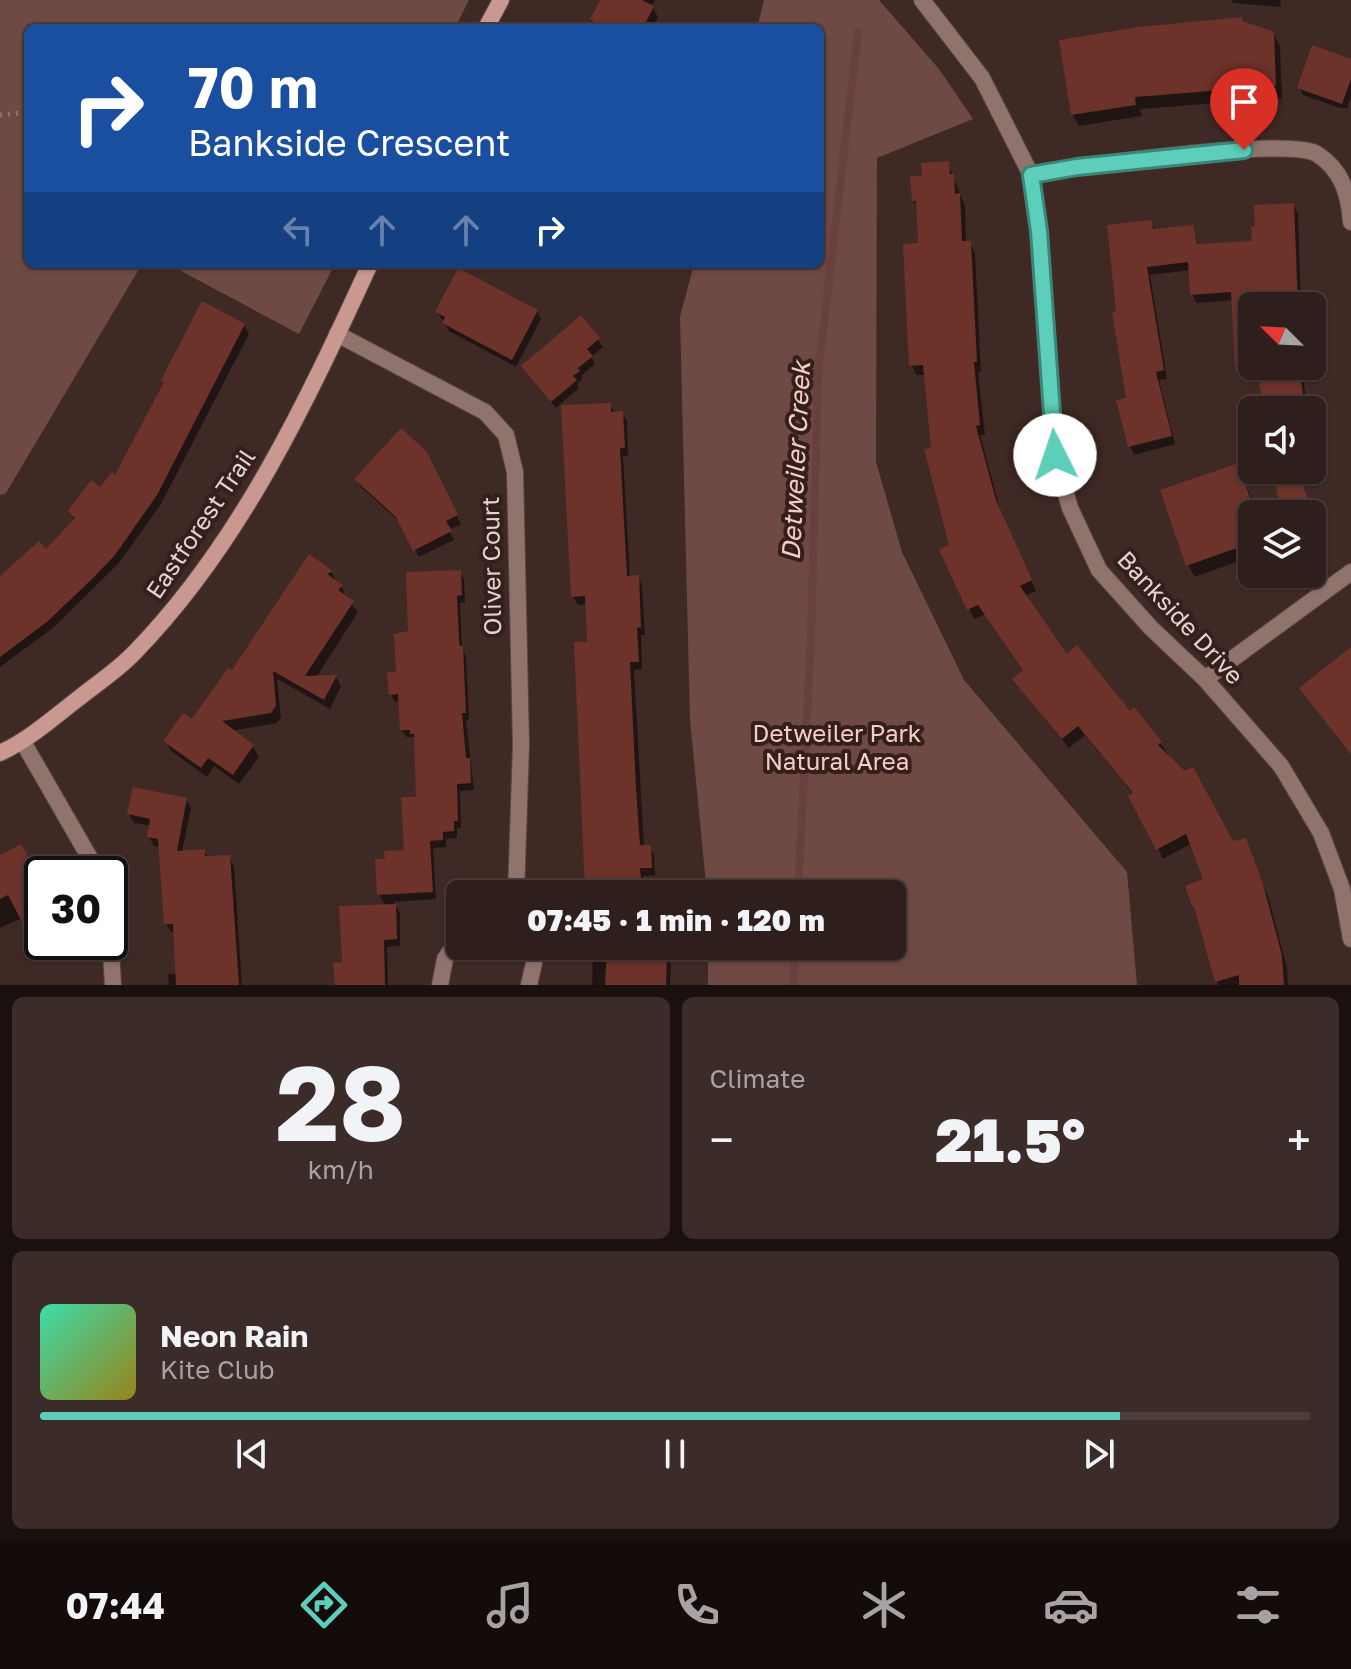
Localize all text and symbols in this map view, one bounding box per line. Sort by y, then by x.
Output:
text: 70 m [188,53,318,120]
icon: right [56,56,160,160]
pin [1210,68,1278,150]
icon: arrive [1222,80,1266,124]
text: Bankside Crescent [188,121,511,164]
icon: left [276,208,320,252]
icon: ahead [360,208,404,252]
icon: ahead [444,208,488,252]
icon: right [528,208,572,252]
north arrow [1238,292,1326,380]
map controls [1238,292,1326,588]
water label: Detweiler Creek [775,359,816,561]
button: sound [1238,396,1326,484]
position arrow [1013,413,1097,497]
street label: Eastforest Trail [139,443,260,603]
street label: Oliver Court [475,496,506,636]
button: layers [1238,500,1326,588]
street label: Bankside Drive [1112,544,1250,689]
park label: Detweiler Park Natural Area [753,718,921,775]
speed limit sign: 30 [24,856,128,960]
text: 07:45 · 1 min · 120 m [527,902,825,938]
text: 28 [276,1039,406,1164]
text: Climate [710,1063,805,1094]
text: 21.5° [935,1103,1085,1175]
text: − [710,1113,734,1166]
text: + [1287,1113,1311,1166]
text: km/h [308,1154,374,1185]
text: Neon Rain [160,1318,308,1354]
text: Kite Club [160,1354,275,1385]
icon: previous [230,1432,274,1476]
icon: pause [653,1432,697,1476]
icon: next [1077,1432,1121,1476]
icon: directions [296,1577,352,1633]
icon: music [482,1577,538,1633]
icon: phone [669,1577,725,1633]
icon: climate [856,1577,912,1633]
icon: car [1043,1577,1099,1633]
icon: filters [1230,1577,1286,1633]
text: 07:44 [65,1584,165,1627]

